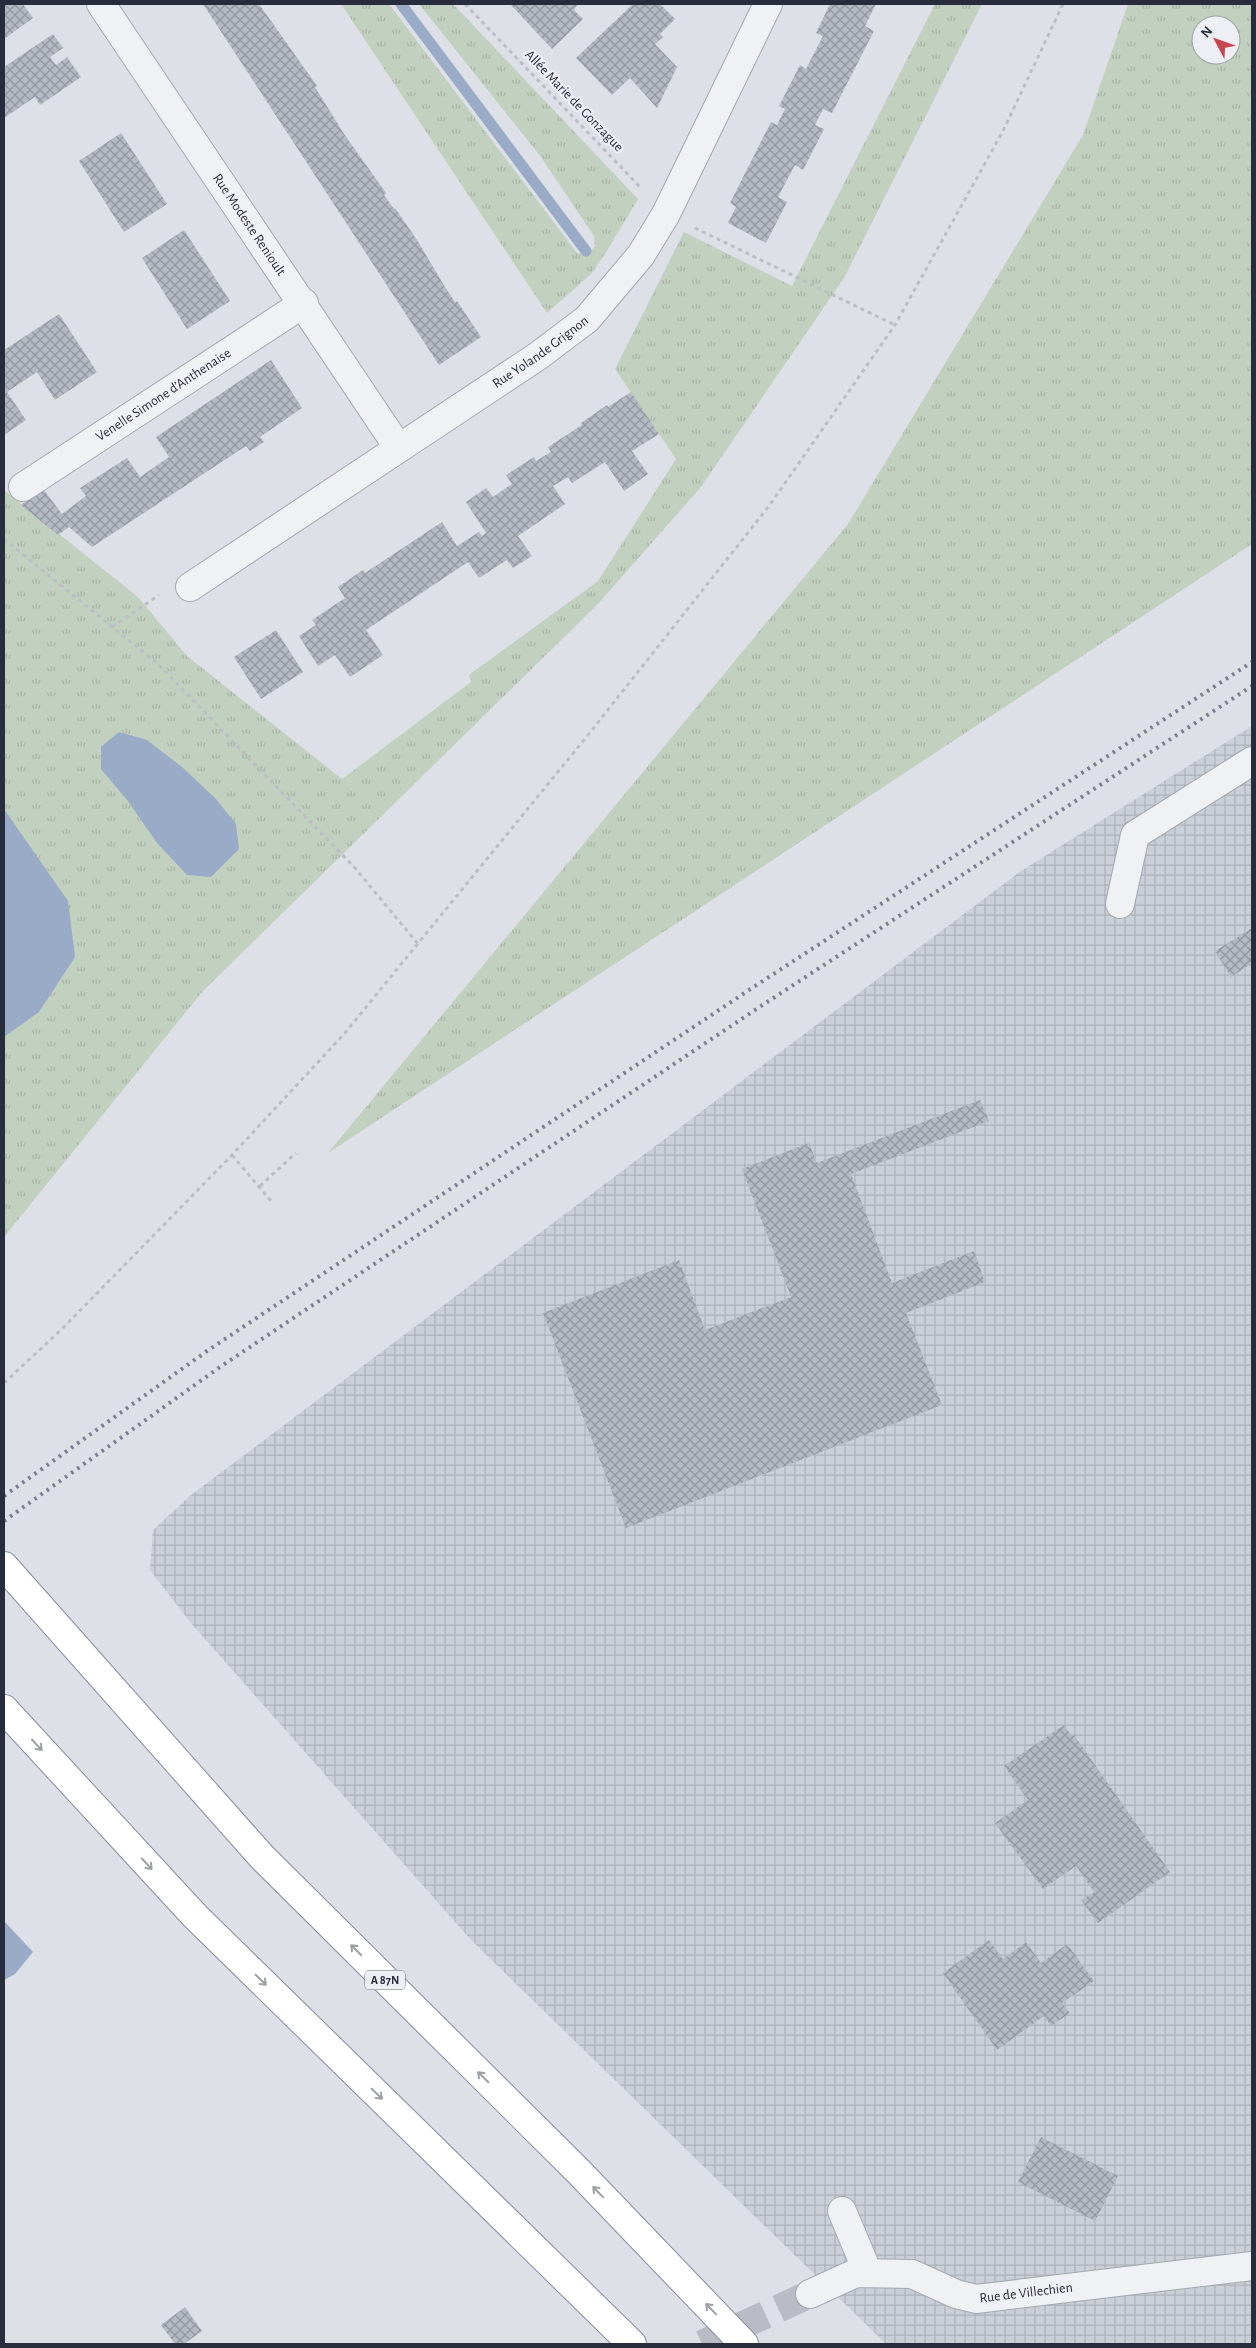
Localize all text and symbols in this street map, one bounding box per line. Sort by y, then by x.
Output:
north arrow [1191,15,1241,65]
text: N [1198,24,1215,40]
street label: Allée Marie de Gonzague [522,48,626,154]
street label: Rue Modeste Renioult [210,171,288,279]
street label: Rue Yolande Grignon [490,313,591,391]
street label: Venelle Simone d’Anthenaise [94,346,233,444]
one-way arrow [31,1738,43,1751]
one-way arrow [141,1857,153,1870]
one-way arrow [349,1944,362,1956]
road number: A 87N [365,1970,405,1990]
one-way arrow [254,1974,267,1986]
one-way arrow [477,2071,489,2083]
one-way arrow [371,2088,383,2100]
one-way arrow [592,2186,604,2198]
street label: Rue de Villechien [979,2280,1074,2306]
one-way arrow [704,2303,717,2315]

